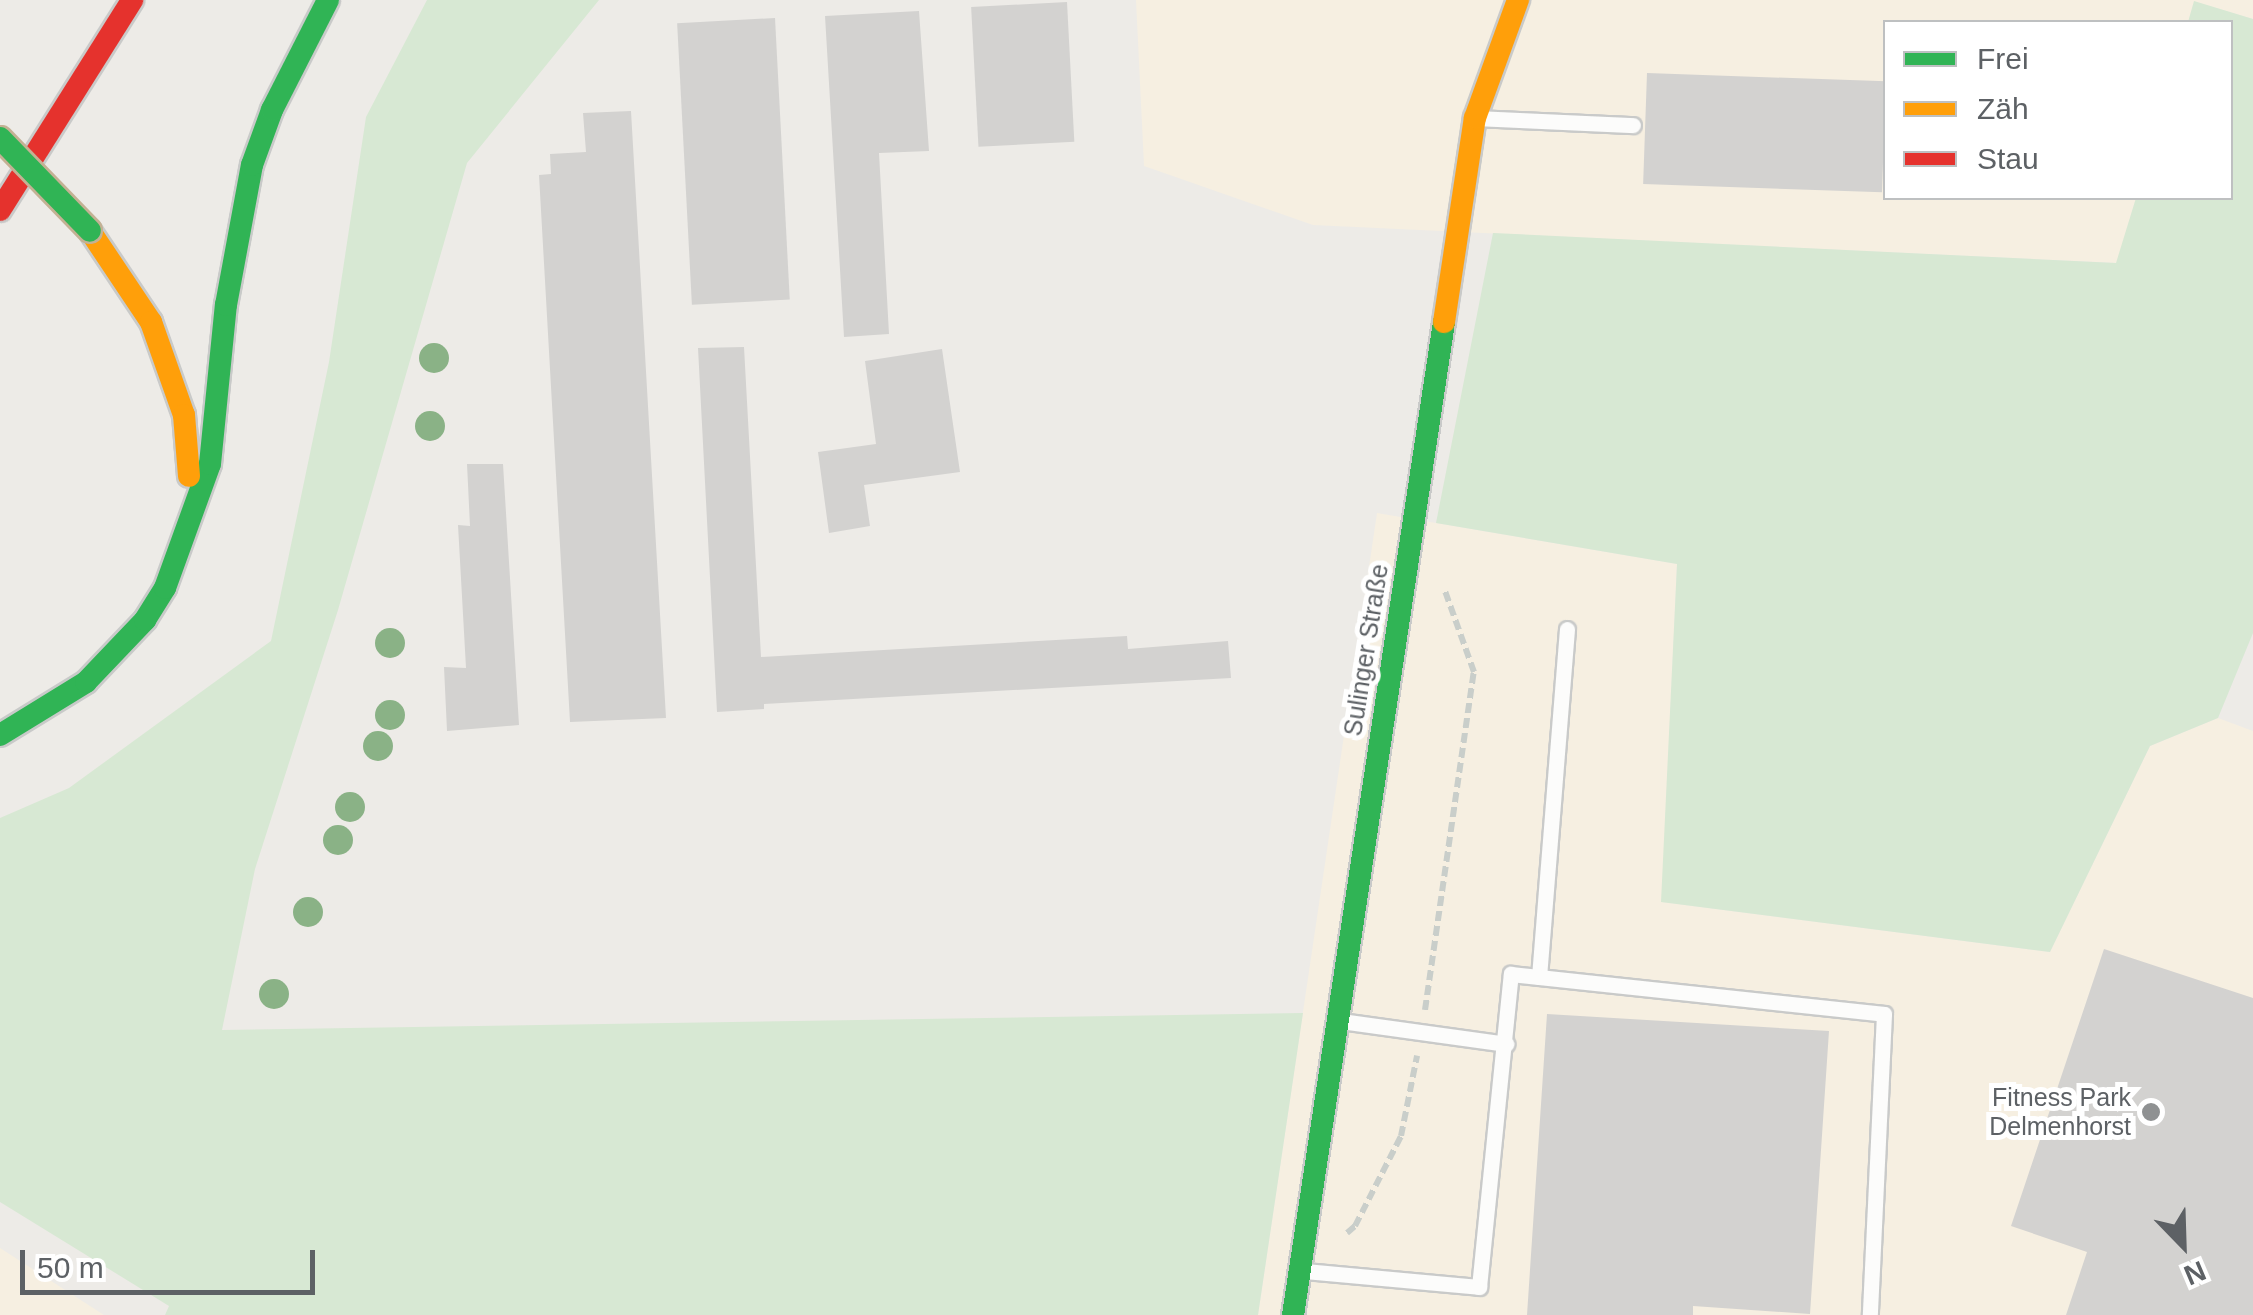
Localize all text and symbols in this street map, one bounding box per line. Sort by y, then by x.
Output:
legend [1883,20,2233,200]
text: Frei [1977,42,2029,75]
text: Zäh [1977,92,2029,125]
text: Stau [1977,142,2039,175]
street label: Sulinger Straße [1338,562,1394,738]
place label: Fitness Park Delmenhorst [1989,1083,2131,1142]
marker: Fitness Park Delmenhorst [2140,1101,2162,1123]
north arrow [2133,1195,2233,1295]
scale bar [25,1230,320,1292]
text: 50 m [37,1251,104,1284]
text: N [2180,1255,2210,1291]

